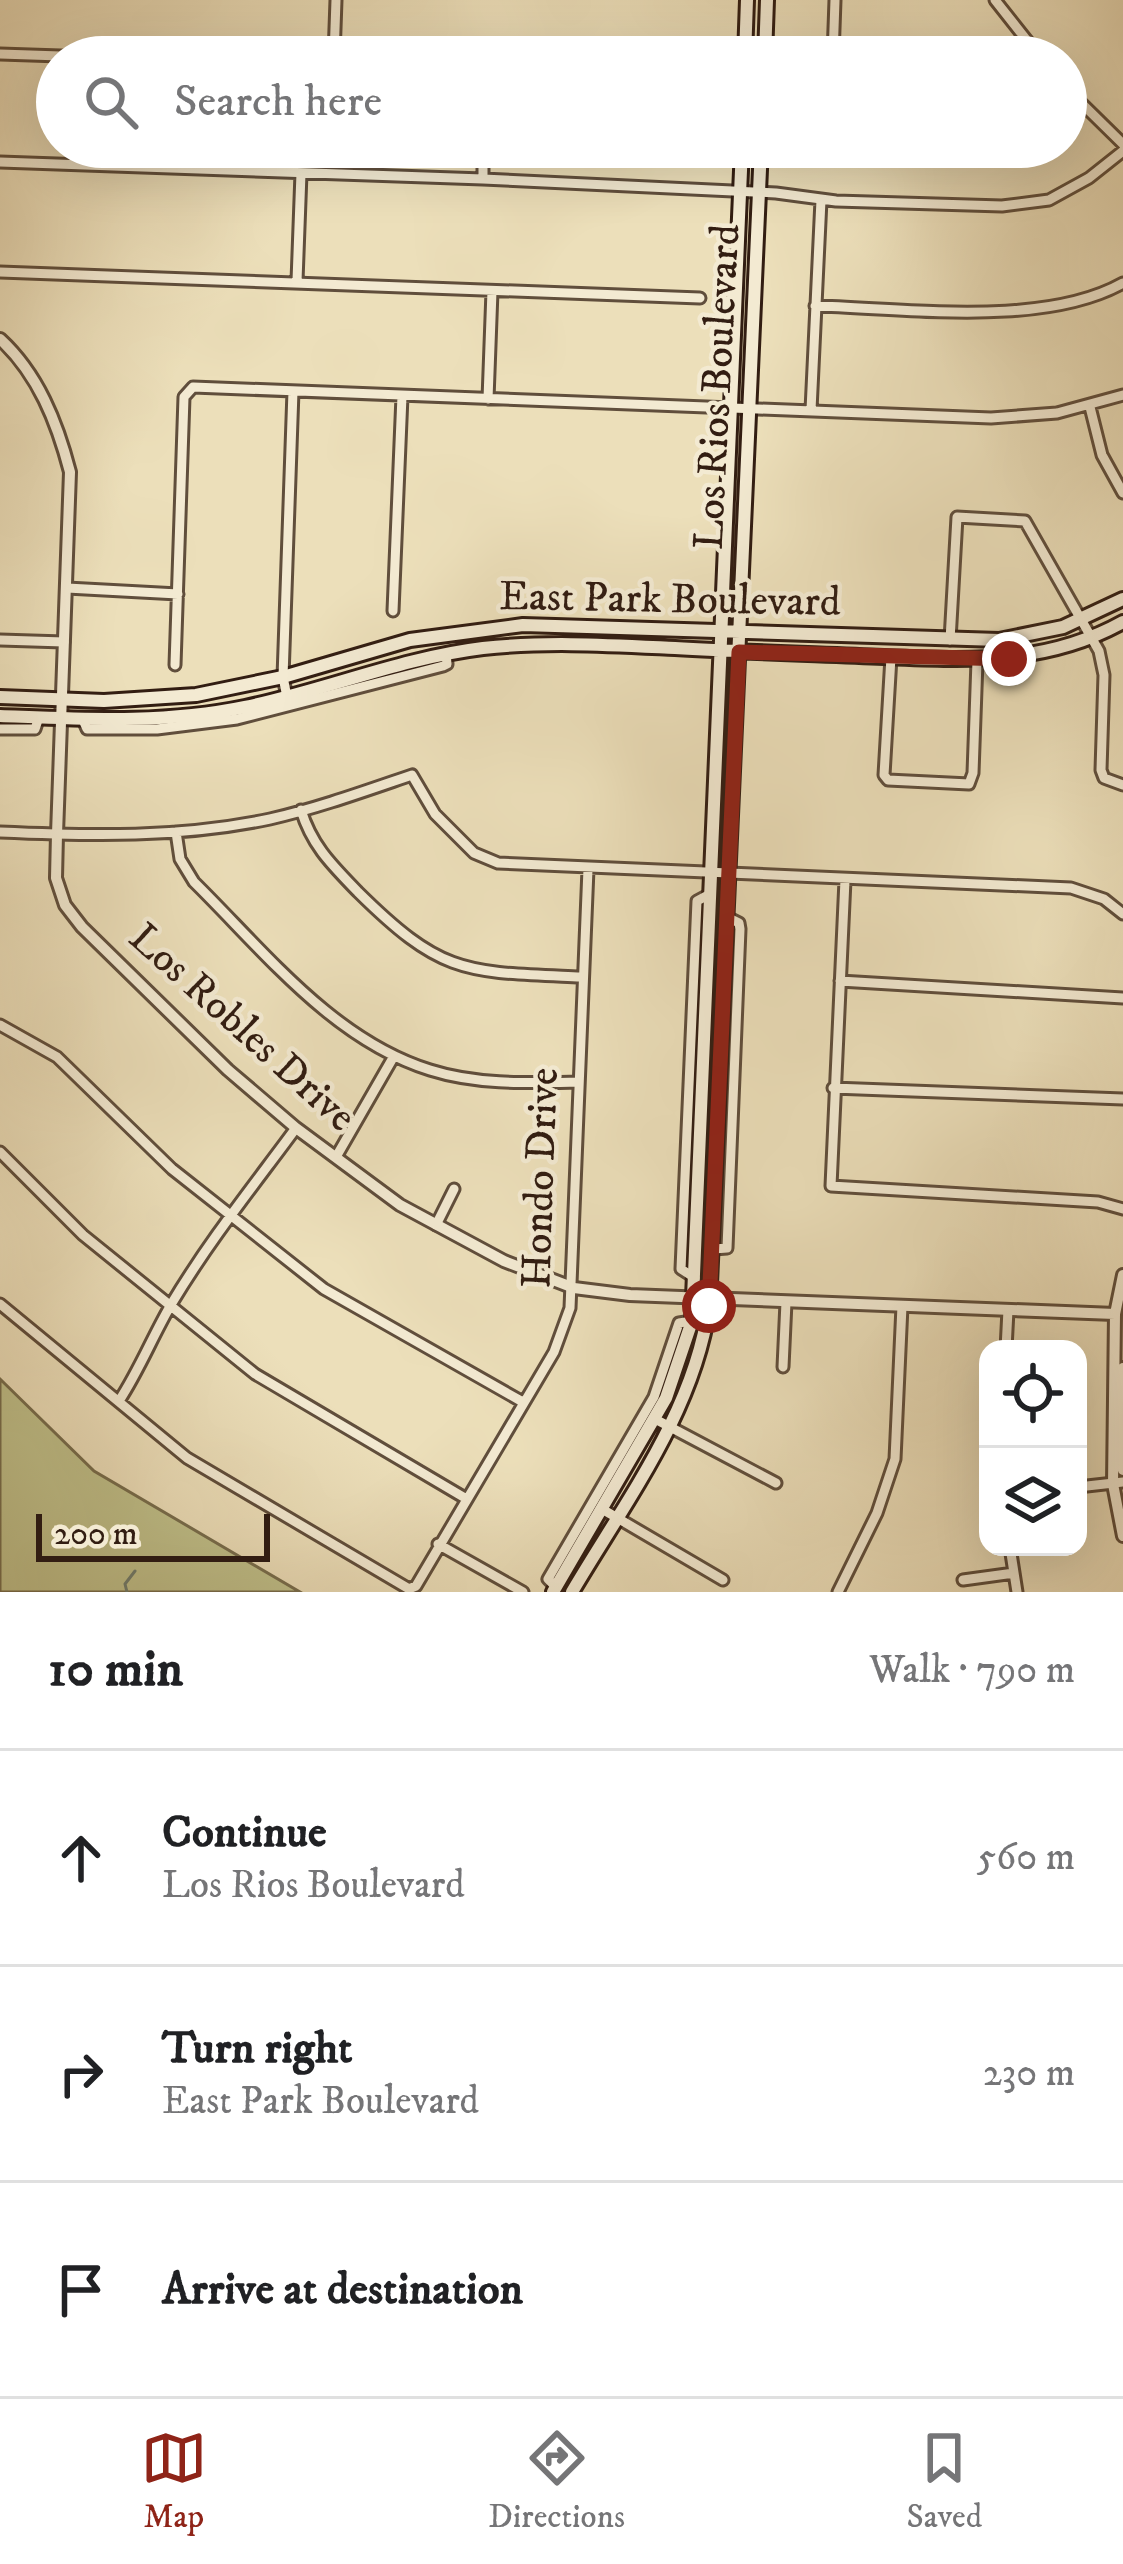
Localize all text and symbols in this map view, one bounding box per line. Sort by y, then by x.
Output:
search box [36,36,1087,168]
icon: search [78,69,144,135]
text: Search here [174,74,382,130]
street label: Los Rios Boulevard [684,223,752,551]
street label: East Park Boulevard [499,571,841,629]
route end [982,632,1036,686]
street label: Los Robles Drive [118,912,366,1144]
street label: Hondo Drive [511,1067,571,1289]
route start [682,1279,736,1333]
map controls [979,1340,1087,1556]
button: locate [979,1340,1087,1448]
button: layers [979,1448,1087,1556]
scale bar [36,1508,270,1561]
text: 200 m [54,1514,138,1555]
text: 10 min [48,1638,183,1702]
text: Walk · 790 m [869,1646,1075,1695]
text: Continue [162,1805,327,1861]
icon: ahead [48,1825,114,1891]
text: 560 m [977,1833,1075,1882]
text: Los Rios Boulevard [162,1861,465,1910]
text: Turn right [162,2021,352,2077]
icon: right [48,2041,114,2107]
text: 230 m [983,2049,1075,2098]
text: East Park Boulevard [162,2077,479,2126]
icon: arrive [48,2257,114,2323]
text: Arrive at destination [162,2262,523,2318]
tab: Map [141,2425,207,2538]
tab: Directions [488,2425,625,2538]
tab: Saved [906,2425,982,2538]

